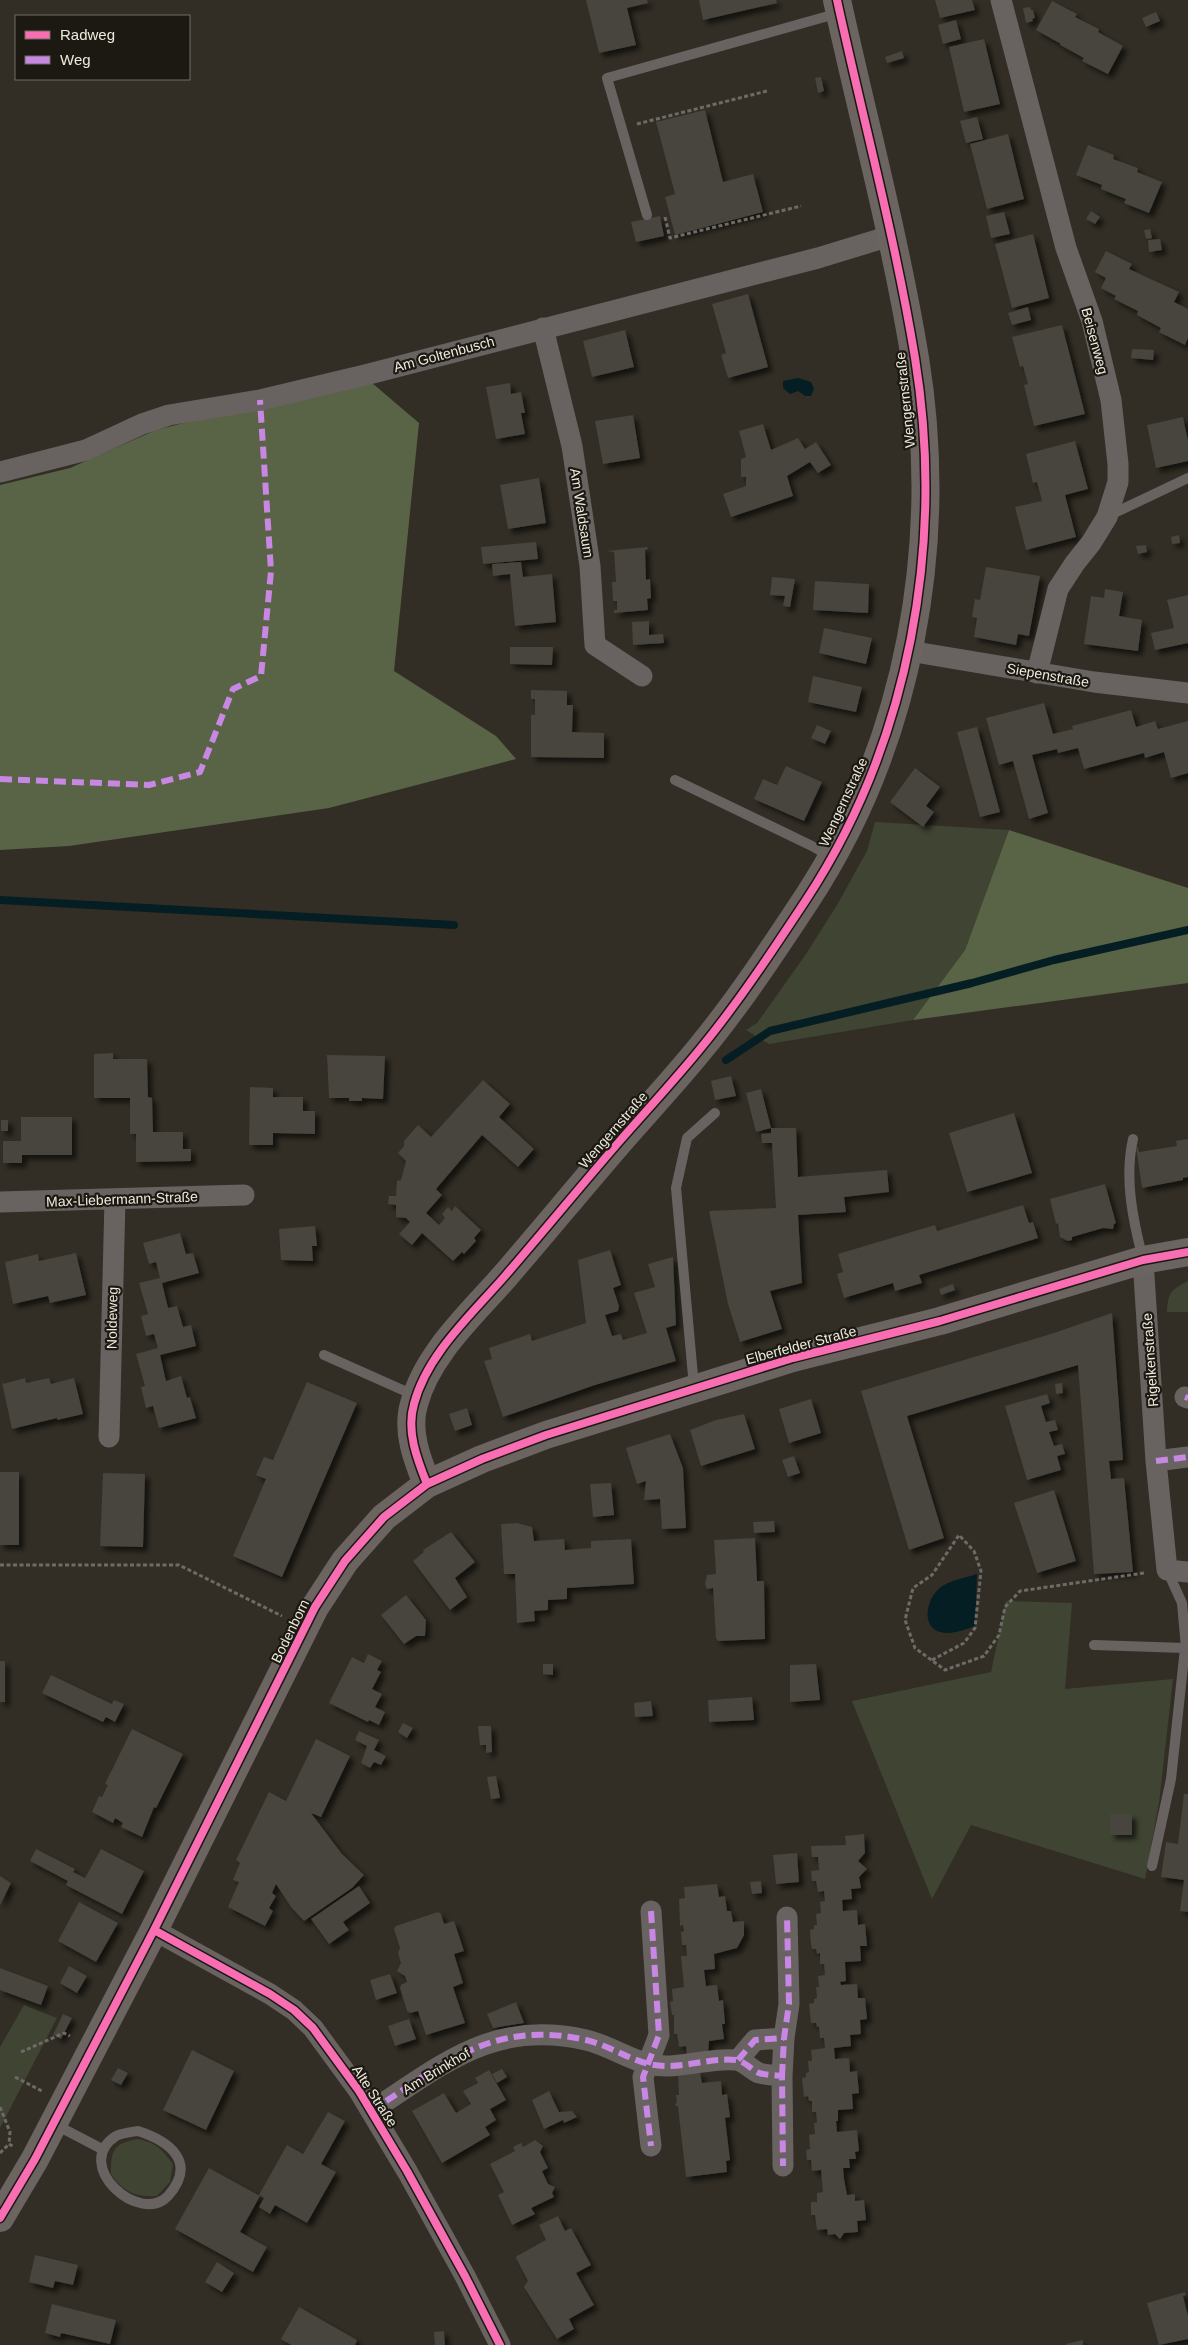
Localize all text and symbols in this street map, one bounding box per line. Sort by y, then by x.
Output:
legend [15,15,190,80]
text: Radweg [60,26,115,43]
text: Weg [60,51,91,68]
street label: Beisenweg [1078,306,1112,376]
street label: Am Goltenbusch [392,333,496,375]
street label: Wengernstraße [892,351,918,449]
street label: Am Waldsaum [567,467,597,559]
street label: Siepenstraße [1006,660,1091,690]
street label: Wengernstraße [815,755,871,849]
street label: Wengernstraße [575,1088,651,1172]
street label: Max-Liebermann-Straße [46,1188,198,1210]
street label: Noldeweg [103,1287,121,1349]
street label: Rigeikenstraße [1139,1312,1161,1408]
street label: Elberfelder Straße [744,1323,858,1367]
street label: Bodenborn [268,1597,312,1665]
street label: Am Brinkhof [399,2044,473,2097]
street label: Alte Straße [349,2062,401,2130]

